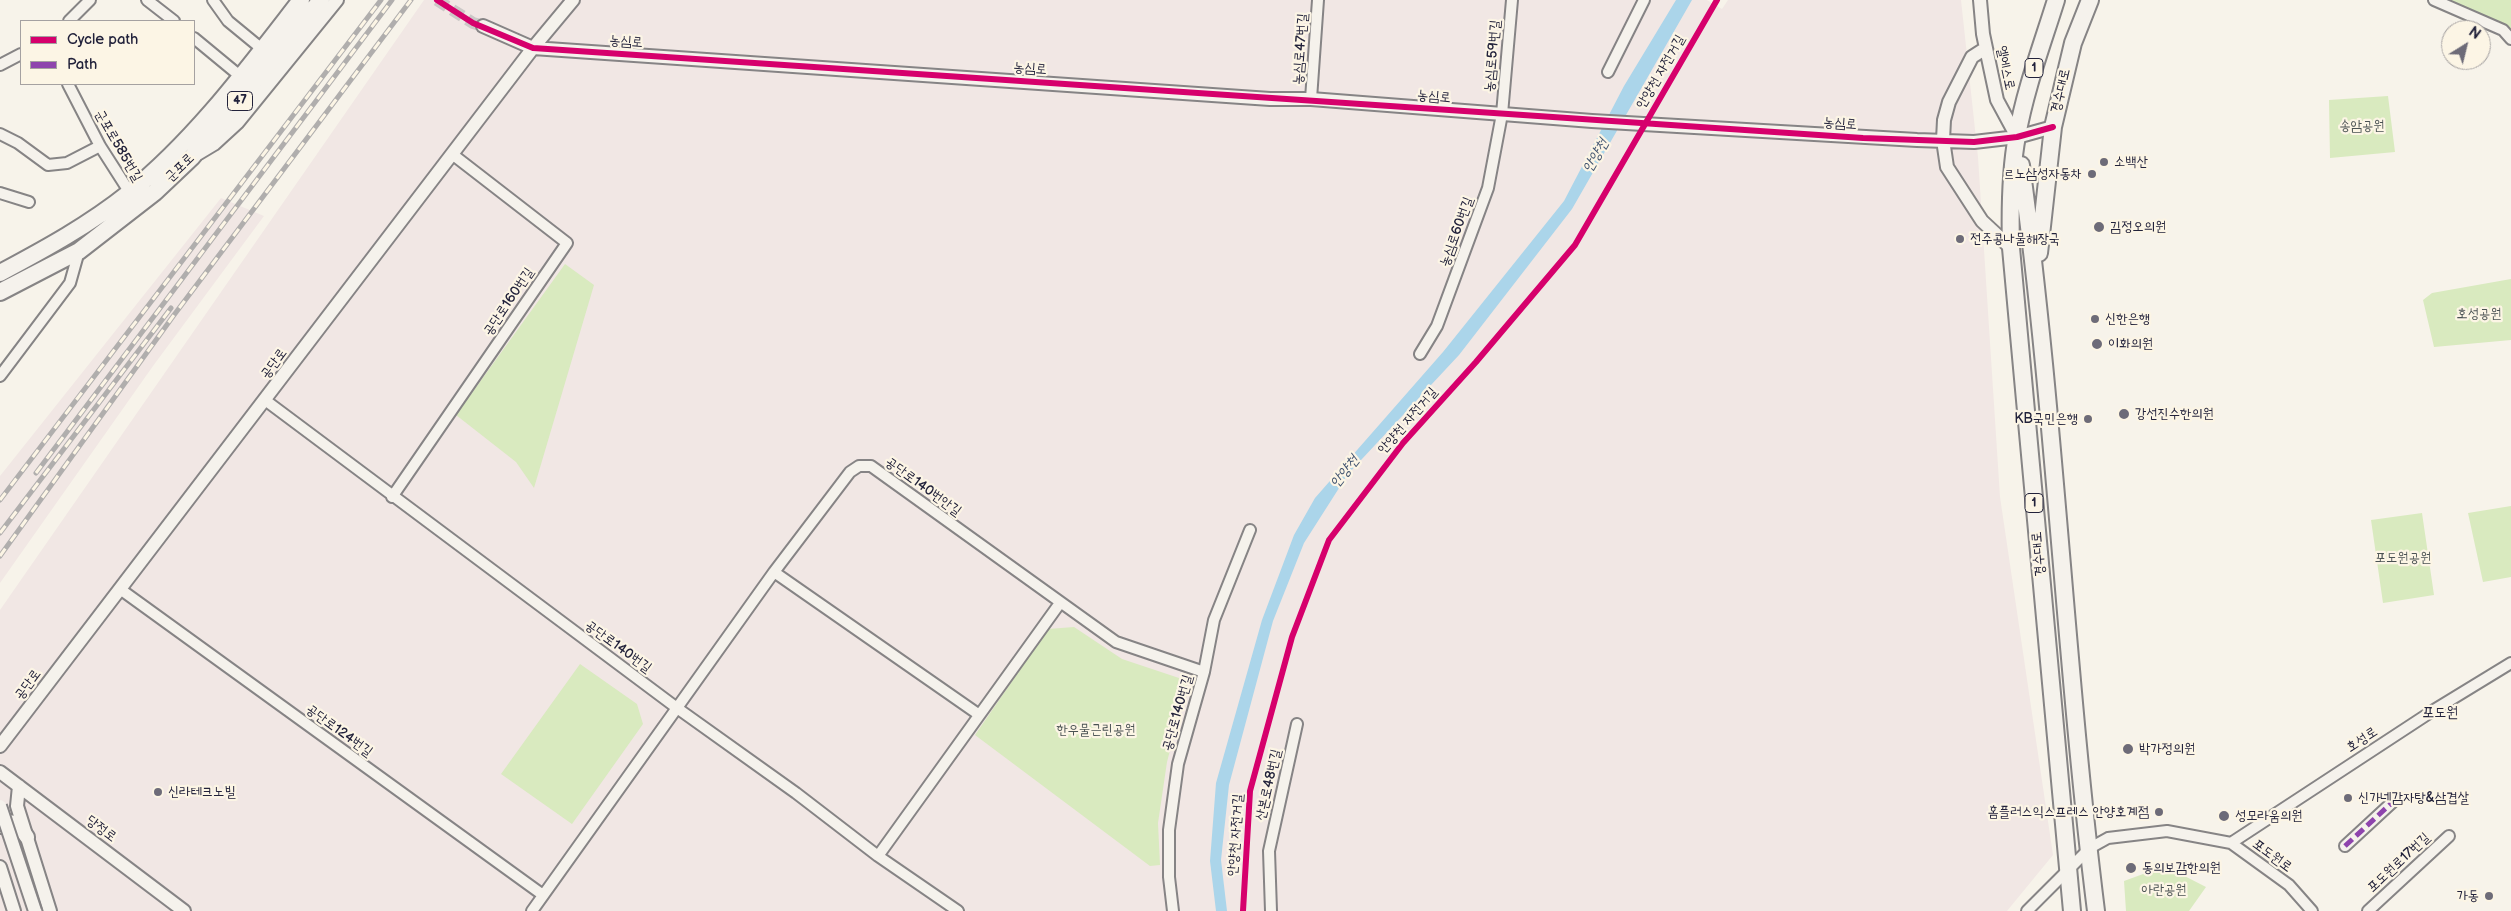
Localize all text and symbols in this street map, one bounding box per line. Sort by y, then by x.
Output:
street label: 농심로47번길 [1290,13,1312,85]
street label: 농심로59번길 [1481,19,1505,93]
legend [20,20,195,85]
north arrow [2441,20,2491,70]
text: N [2465,23,2484,43]
text: Cycle path [67,30,138,49]
street label: 농심로 [609,32,643,52]
street label: 안양천 자전거길 [1633,32,1689,112]
street label: 엘에스로 [1992,44,2018,92]
text: Path [67,55,97,74]
road number: 1 [2025,58,2043,78]
street label: 농심로 [1013,59,1047,79]
street label: 경수대로 [2048,67,2074,115]
street label: 농심로 [1416,87,1452,107]
road number: 47 [228,92,252,110]
street label: 군포로585번길 [91,107,145,185]
street label: 농심로 [1823,114,1857,134]
park label: 송암공원 [2339,118,2385,134]
water label: 안양천 [1579,136,1613,176]
street label: 군포로 [162,150,198,186]
place label: 소백산 [2114,154,2148,170]
marker: 소백산 [2098,156,2110,168]
place label: 르노삼성자동차 [2003,166,2082,182]
marker: 르노삼성자동차 [2086,168,2098,180]
street label: 농심로60번길 [1437,195,1477,269]
place label: 김정오의원 [2110,219,2166,235]
marker: 김정오의원 [2092,220,2106,234]
place label: 전주콩나물해장국 [1970,231,2060,247]
marker: 전주콩나물해장국 [1954,233,1966,245]
street label: 공단로160번길 [480,265,538,339]
park label: 호성공원 [2456,306,2502,322]
place label: 신한은행 [2105,311,2150,327]
marker: 신한은행 [2089,313,2101,325]
place label: 이화의원 [2108,336,2153,352]
marker: 이화의원 [2090,337,2104,351]
street label: 공단로 [257,345,291,383]
street label: 안양천 자전거길 [1375,384,1441,458]
place label: 강선진수한의원 [2135,406,2214,422]
marker: 강선진수한의원 [2117,407,2131,421]
place label: KB국민은행 [2014,411,2078,427]
marker: KB국민은행 [2082,413,2094,425]
water label: 안양천 [1327,452,1363,492]
street label: 공단로140번안길 [882,454,964,520]
road number: 1 [2025,493,2043,512]
street label: 경수대로 [2029,531,2049,577]
park label: 포도원공원 [2375,550,2431,566]
street label: 공단로140번길 [581,617,655,677]
street label: 공단로 [11,666,45,704]
street label: 공단로140번길 [1159,673,1197,753]
street label: 공단로124번길 [302,701,376,761]
district label: 포도원 [2422,704,2458,722]
park label: 한우물근린공원 [1057,722,1135,738]
street label: 호성로 [2343,724,2381,756]
place label: 박가정의원 [2139,741,2195,757]
marker: 박가정의원 [2121,742,2135,756]
street label: 산본로48번길 [1253,748,1285,822]
place label: 신라테크노빌 [168,784,236,800]
marker: 신라테크노빌 [152,786,164,798]
place label: 신가네감자탕&삼겹살 [2358,790,2469,806]
marker: 신가네감자탕&삼겹살 [2342,792,2354,804]
street label: 안양천 자전거길 [1225,793,1247,877]
place label: 홈플러스익스프레스 안양호계점 [1988,804,2149,820]
marker: 홈플러스익스프레스 안양호계점 [2153,806,2165,818]
place label: 성모라움의원 [2235,808,2303,824]
marker: 성모라움의원 [2217,809,2231,823]
street label: 당정로 [82,812,120,846]
street label: 포도원로17번길 [2364,830,2434,896]
street label: 포도원로 [2249,836,2295,876]
place label: 동의보감한의원 [2142,860,2221,876]
marker: 동의보감한의원 [2124,861,2138,875]
park label: 아란공원 [2141,882,2187,898]
place label: 가동 [2456,888,2479,904]
marker: 가동 [2483,890,2495,902]

